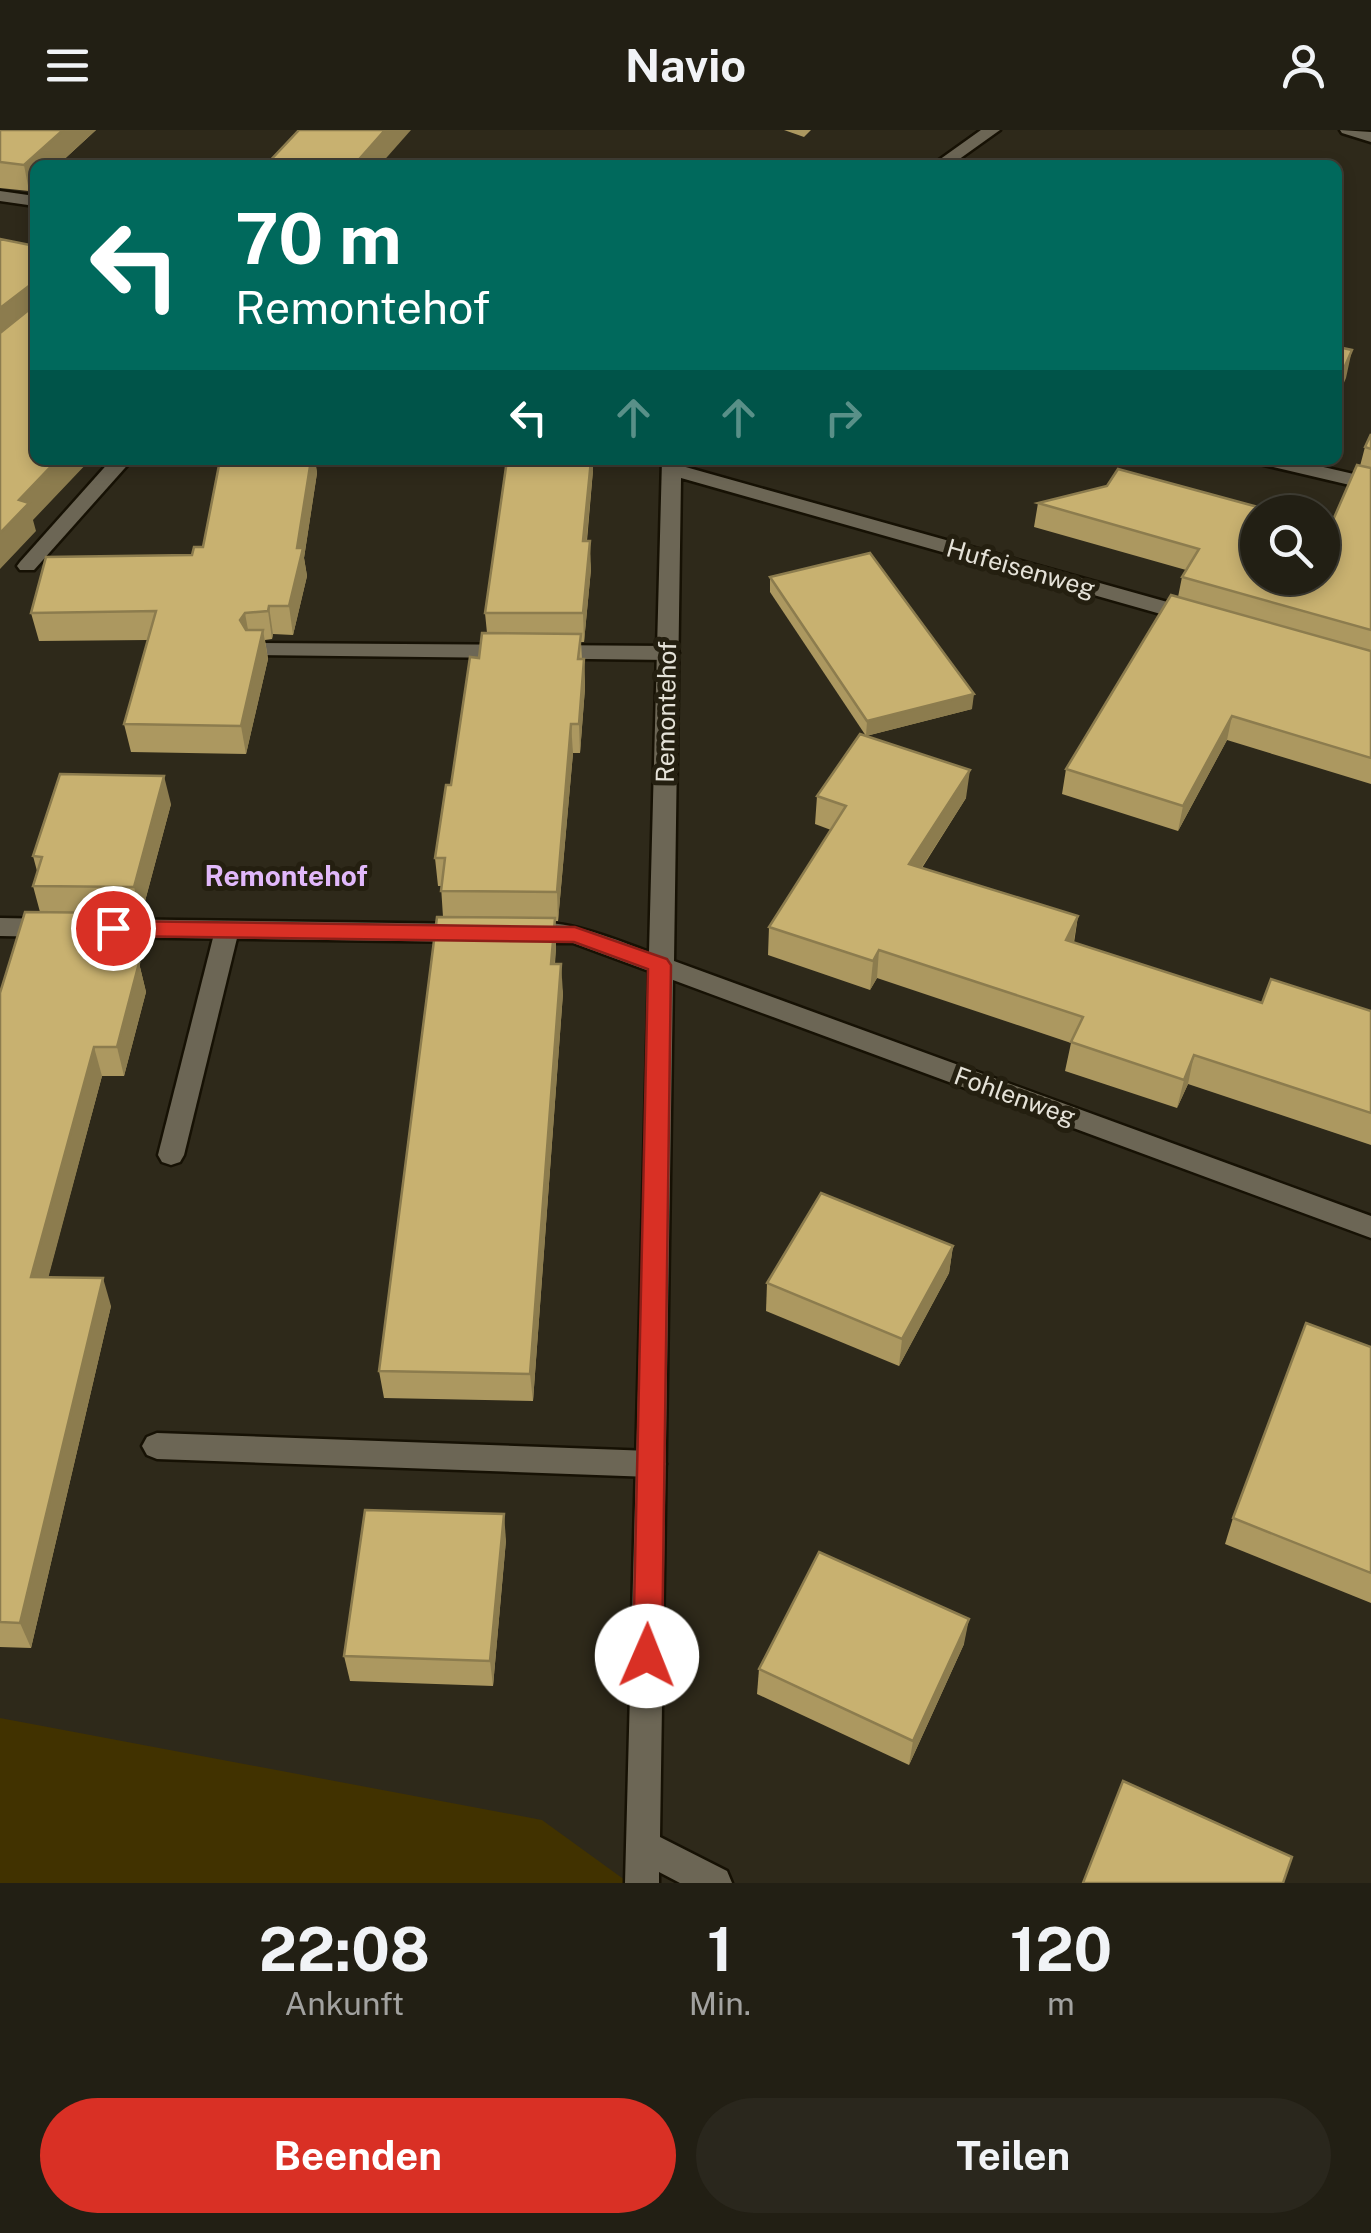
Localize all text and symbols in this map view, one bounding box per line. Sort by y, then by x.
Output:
icon: menu [40,38,95,93]
icon: person [1276,38,1331,93]
text: Navio [625,39,746,92]
text: 70 m [235,197,402,280]
icon: left [70,200,200,330]
text: Remontehof [235,281,490,334]
icon: left [501,390,556,445]
icon: ahead [606,390,661,445]
icon: ahead [711,390,766,445]
icon: right [816,390,871,445]
map controls [1240,495,1340,595]
button: search [1240,495,1340,595]
street label: Hufeisenweg [943,532,1099,604]
street label: Remontehof [650,641,682,783]
district label: Remontehof [204,859,368,892]
pin [71,886,156,971]
icon: arrive [86,901,141,956]
street label: Fohlenweg [950,1060,1080,1132]
position arrow [595,1604,699,1708]
text: 22:08 [259,1914,430,1985]
text: 1 [707,1914,733,1985]
text: 120 [1010,1914,1112,1985]
text: Ankunft [285,1985,404,2022]
text: Min. [689,1985,751,2022]
text: m [1047,1985,1075,2022]
button: Beenden [40,2098,676,2213]
button: Teilen [696,2098,1331,2213]

